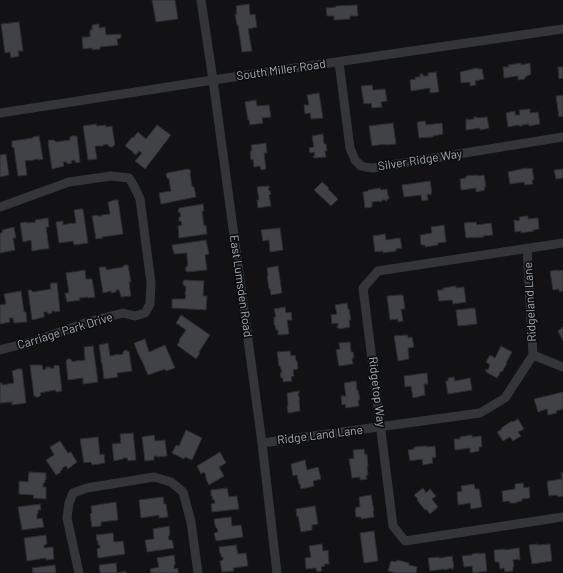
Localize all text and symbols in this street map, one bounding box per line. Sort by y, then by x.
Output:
street label: South Miller Road [235,57,327,83]
street label: Silver Ridge Way [377,146,463,174]
street label: East Lumsden Road [227,234,255,338]
street label: Ridgeland Lane [521,262,539,342]
street label: Carriage Park Drive [15,310,115,352]
street label: Ridgetop Way [366,356,388,428]
street label: Ridge Land Lane [276,423,364,447]

